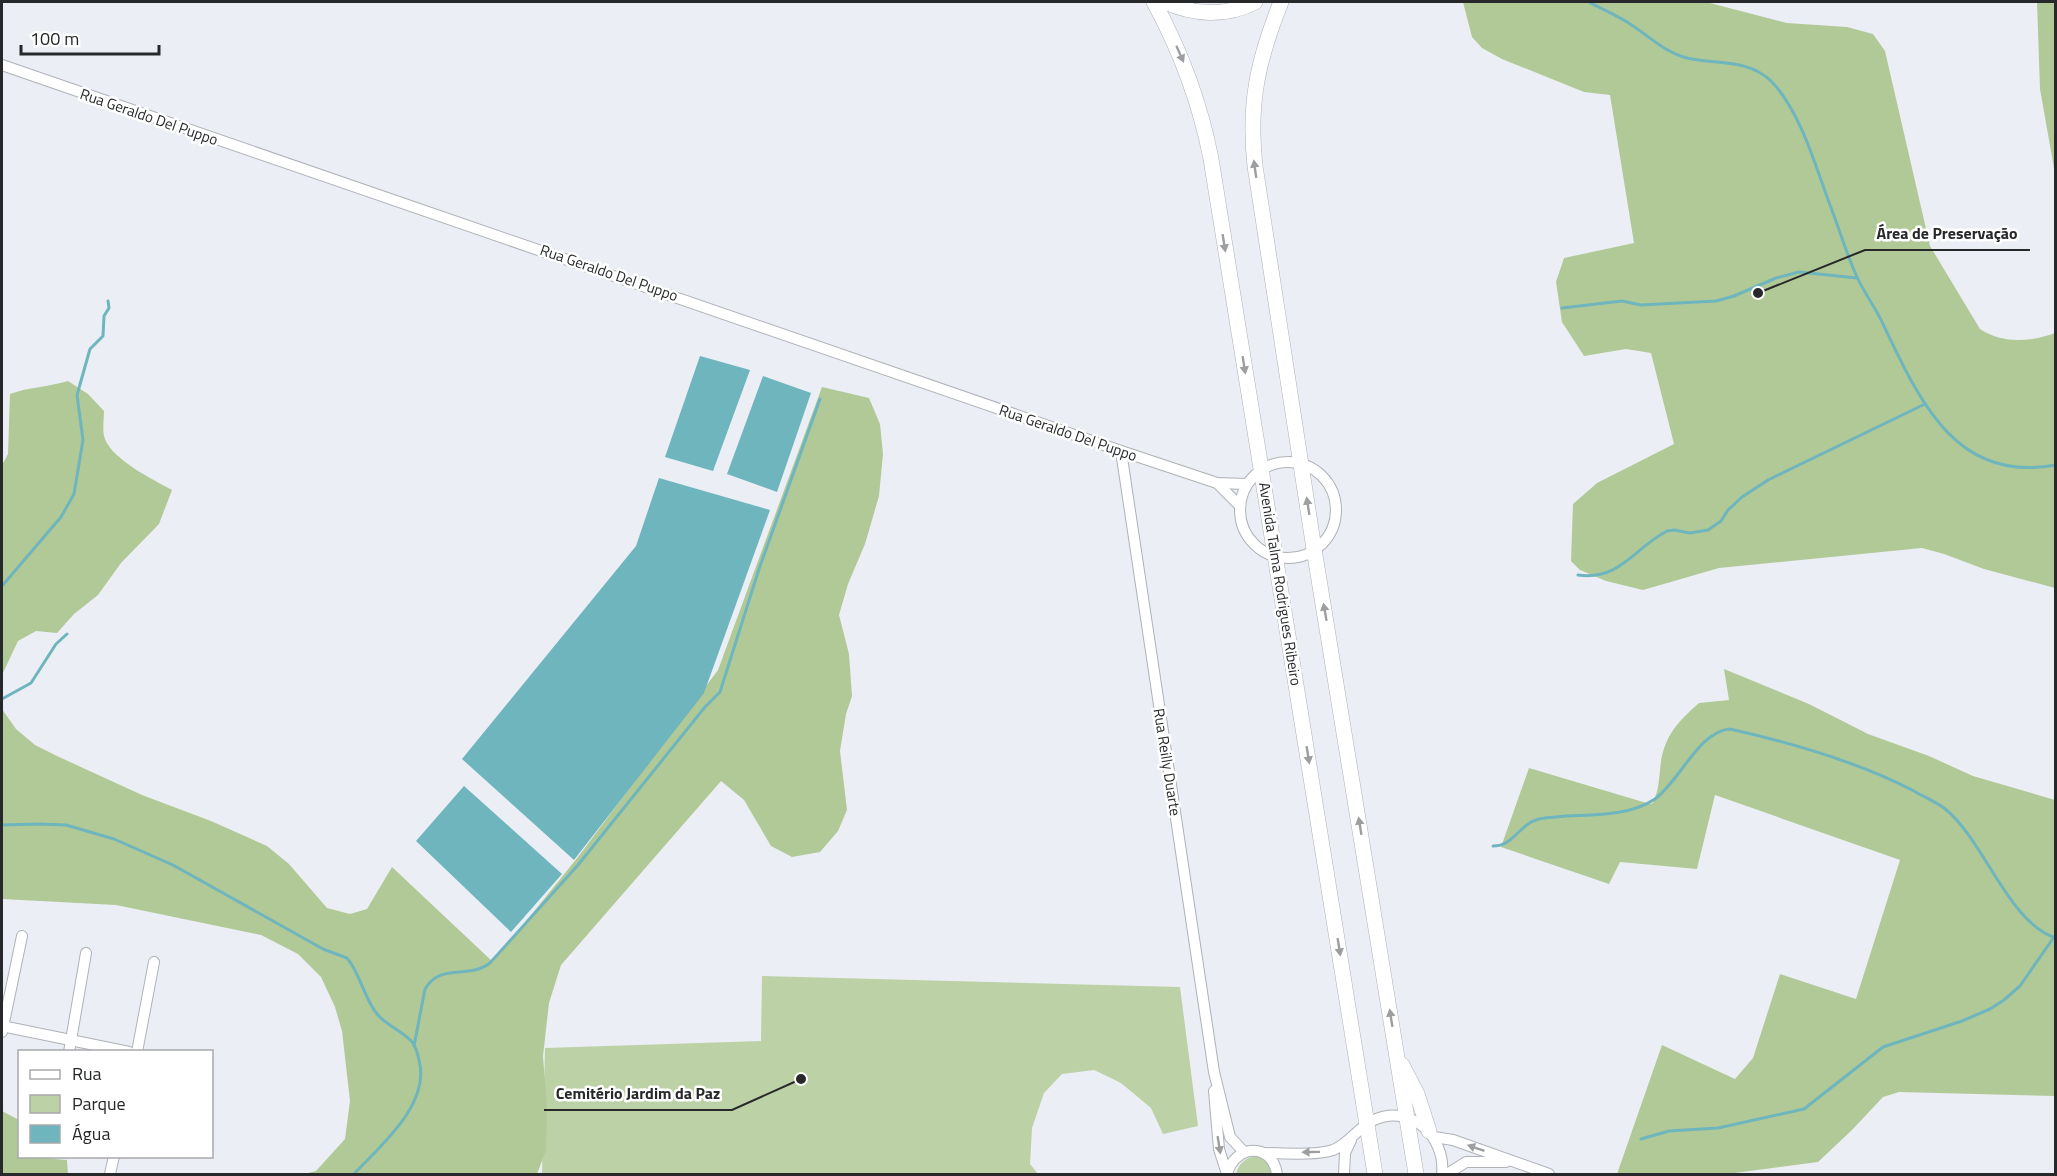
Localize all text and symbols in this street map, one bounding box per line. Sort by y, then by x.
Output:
scale bar [21,18,159,56]
text: 100 m [30,25,79,52]
one-way arrow [1175,45,1185,63]
street label: Rua Geraldo Del Puppo [77,82,221,151]
one-way arrow [1251,160,1260,179]
callout: Área de Preservação [1865,216,2030,250]
text: Área de Preservação [1877,221,2017,245]
one-way arrow [1220,234,1229,253]
street label: Rua Geraldo Del Puppo [537,238,681,307]
one-way arrow [1240,356,1249,375]
street label: Rua Geraldo Del Puppo [996,398,1140,467]
street label: Avenida Talma Rodrigues Ribeiro [1253,481,1308,687]
one-way arrow [1303,497,1312,516]
one-way arrow [1320,603,1329,622]
street label: Rua Reilly Duarte [1148,706,1187,817]
one-way arrow [1303,745,1312,764]
one-way arrow [1355,816,1364,835]
one-way arrow [1335,938,1344,957]
one-way arrow [1386,1009,1395,1028]
legend [18,1050,213,1158]
text: Rua [72,1060,102,1087]
callout: Cemitério Jardim da Paz [544,1076,732,1110]
text: Cemitério Jardim da Paz [556,1081,720,1105]
text: Parque [72,1090,126,1117]
text: Água [72,1120,110,1147]
one-way arrow [1215,1135,1224,1154]
one-way arrow [1467,1143,1485,1153]
one-way arrow [1302,1147,1321,1157]

